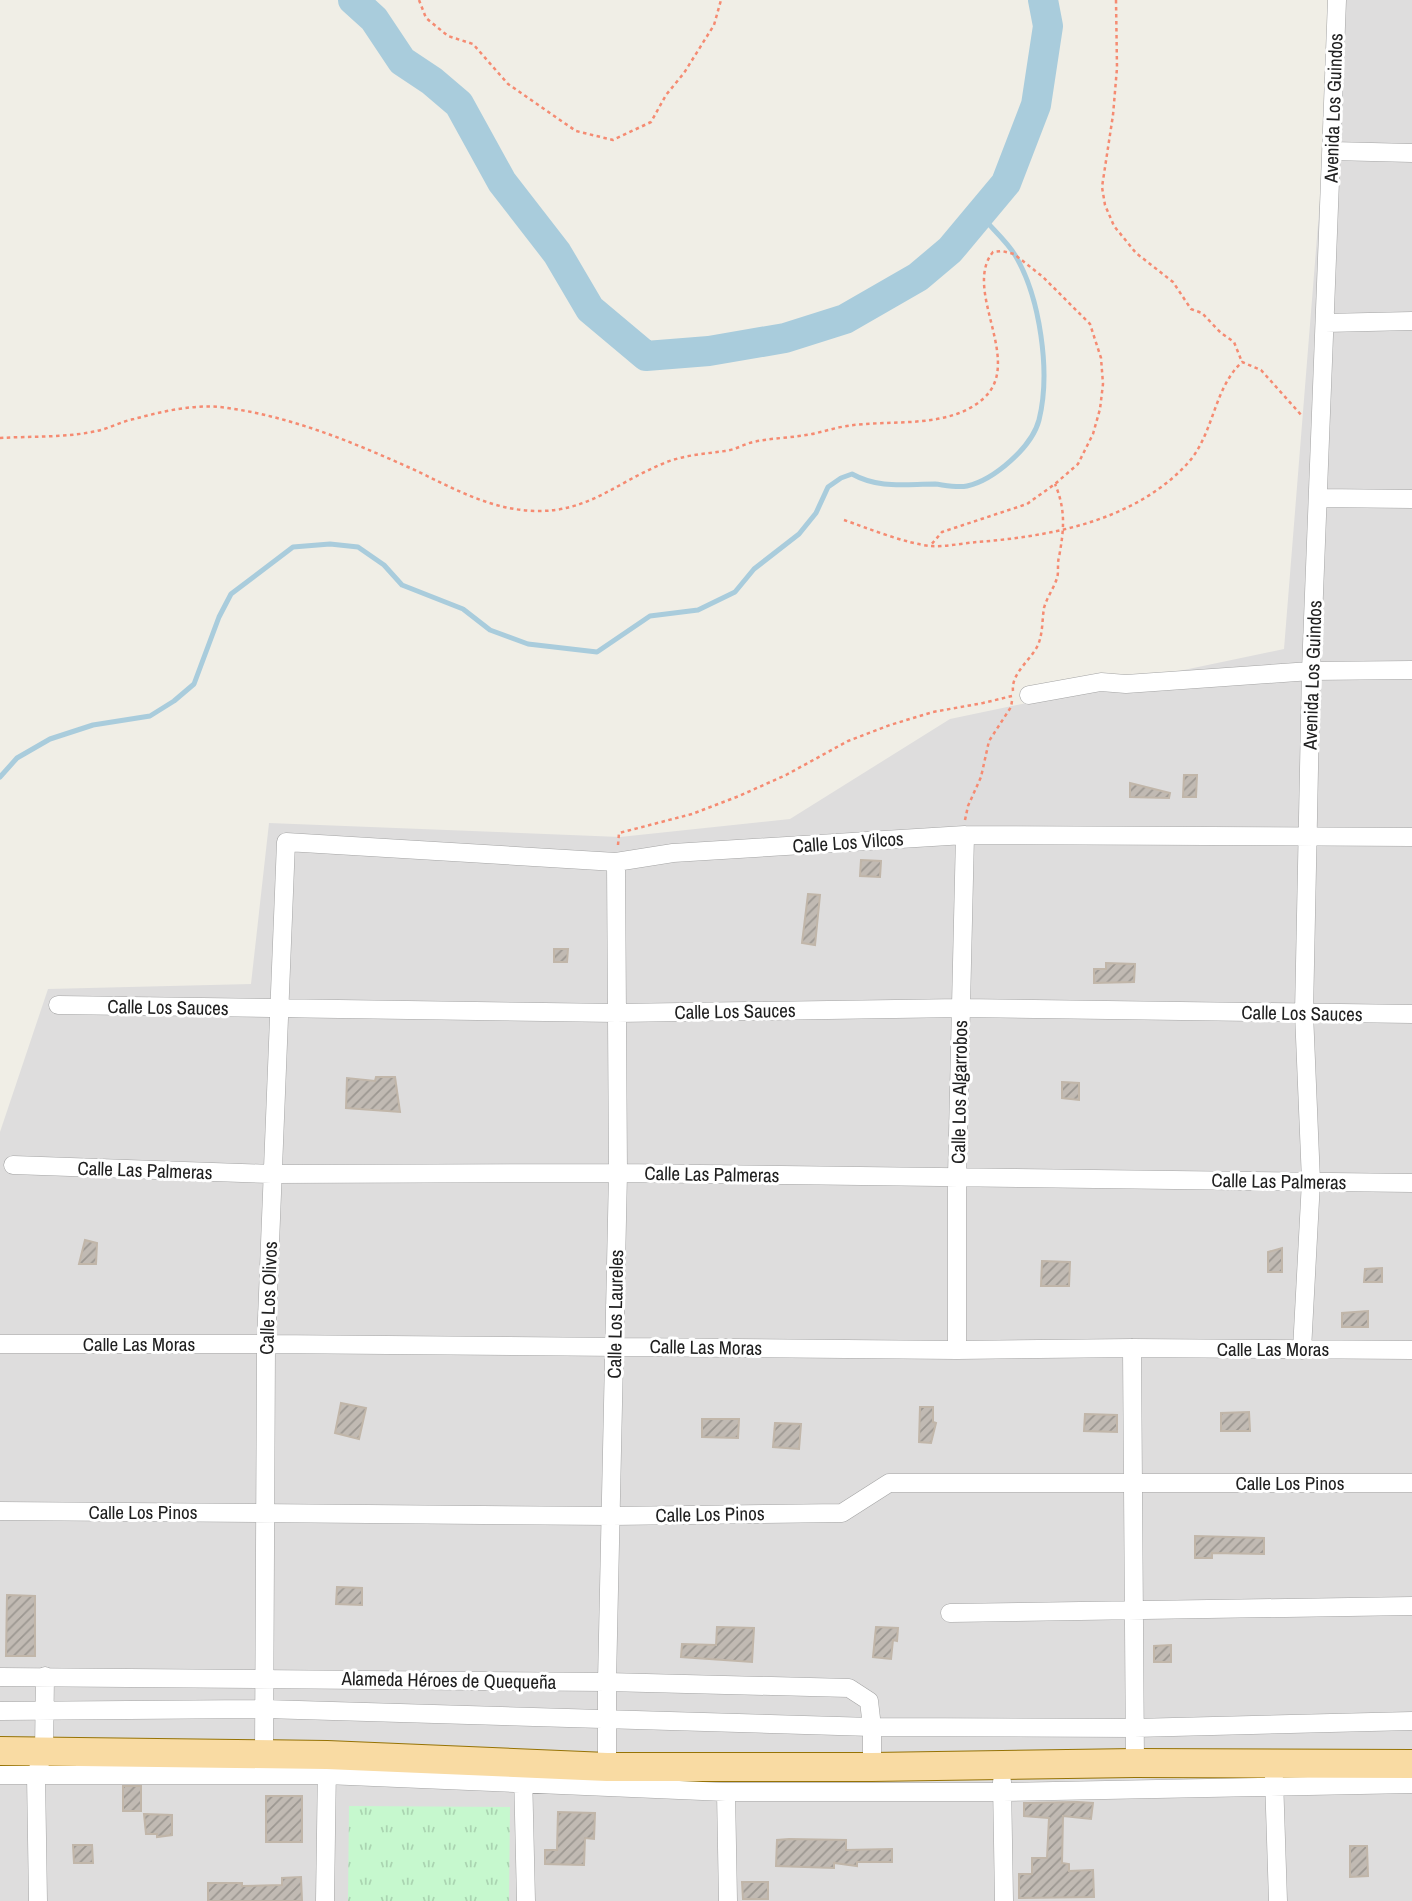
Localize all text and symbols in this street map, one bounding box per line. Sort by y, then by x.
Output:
street label: Avenida Los Guindos [1317,33,1349,184]
street label: Avenida Los Guindos [1296,600,1328,751]
street label: Calle Los Vilcos [792,825,905,859]
street label: Calle Los Sauces [107,993,229,1021]
street label: Calle Los Sauces [674,997,796,1025]
street label: Calle Los Sauces [1241,999,1363,1027]
street label: Calle Los Algarrobos [945,1020,973,1164]
street label: Calle Las Palmeras [77,1155,213,1185]
street label: Calle Las Palmeras [644,1160,780,1188]
street label: Calle Las Palmeras [1211,1167,1347,1195]
street label: Calle Los Olivos [253,1241,283,1355]
street label: Calle Los Laureles [601,1249,629,1379]
street label: Calle Las Moras [83,1331,195,1357]
street label: Calle Las Moras [650,1333,763,1361]
street label: Calle Las Moras [1217,1336,1329,1362]
street label: Calle Los Pinos [1235,1470,1345,1496]
street label: Calle Los Pinos [88,1499,198,1525]
street label: Calle Los Pinos [655,1500,765,1528]
street label: Alameda Héroes de Quequeña [340,1665,557,1695]

